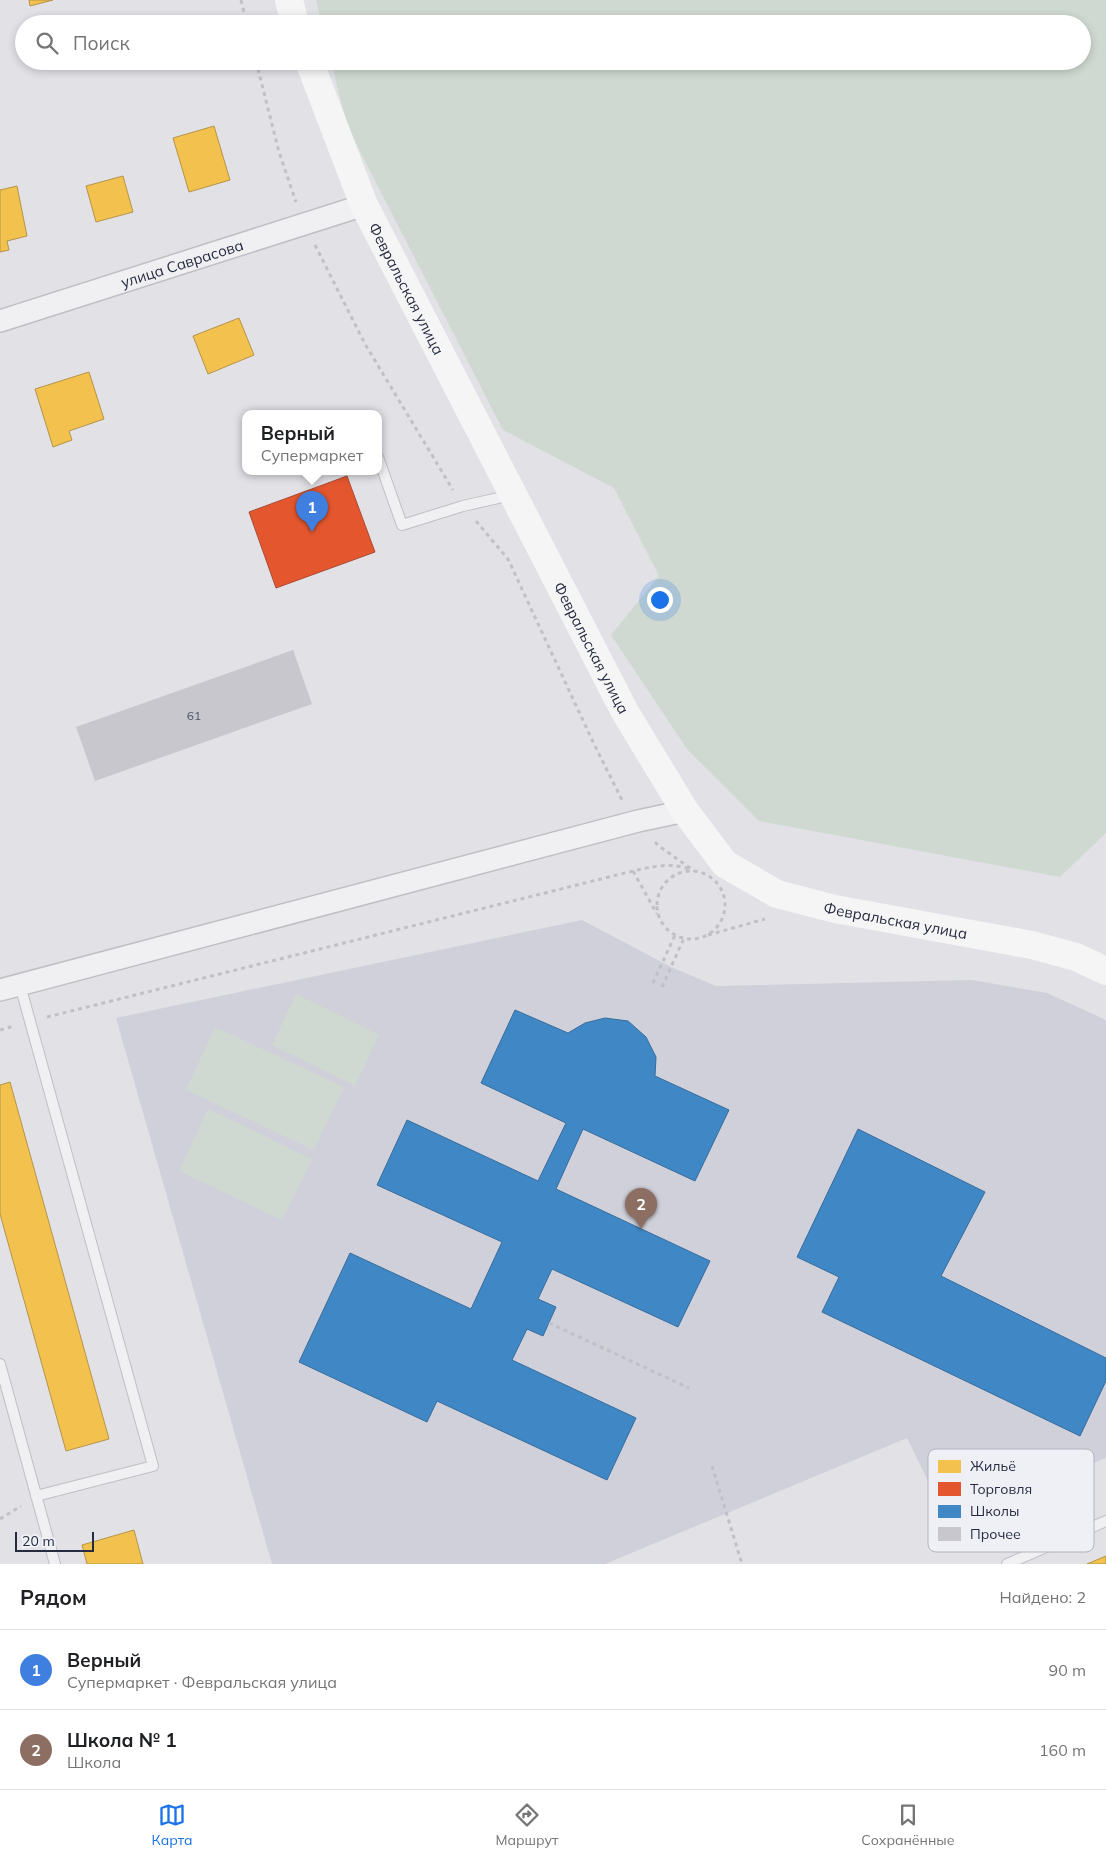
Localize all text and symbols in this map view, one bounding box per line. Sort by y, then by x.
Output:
search box [15,15,1091,70]
icon: search [33,29,61,57]
text: Поиск [73,31,130,55]
street label: Февральская улица [365,219,449,358]
street label: улица Саврасова [118,235,246,291]
popup [242,410,382,475]
text: Верный [261,421,335,445]
text: Супермаркет [261,445,363,465]
pin: 1 [296,491,328,532]
street label: Февральская улица [550,578,634,717]
your location [647,587,673,613]
house number: 61 [187,708,201,723]
street label: Февральская улица [822,897,969,943]
pin: 2 [625,1188,657,1229]
legend [928,1449,1094,1552]
text: Жильё [970,1457,1016,1475]
text: Торговля [970,1480,1032,1498]
text: Школы [970,1502,1019,1520]
text: Прочее [970,1525,1021,1543]
scale bar [15,1529,94,1552]
text: 20 m [22,1532,55,1550]
text: Рядом [20,1584,87,1610]
text: Найдено: 2 [1000,1587,1086,1607]
text: Верный [67,1648,141,1672]
text: 1 [31,1660,41,1680]
text: 90 m [1049,1660,1086,1680]
text: Супермаркет · Февральская улица [67,1672,337,1692]
text: Школа № 1 [67,1728,177,1752]
text: 2 [31,1740,41,1760]
text: 160 m [1039,1740,1086,1760]
text: Школа [67,1752,121,1772]
tab: Карта [151,1801,193,1849]
tab: Маршрут [496,1801,558,1849]
tab: Сохранённые [861,1801,955,1849]

